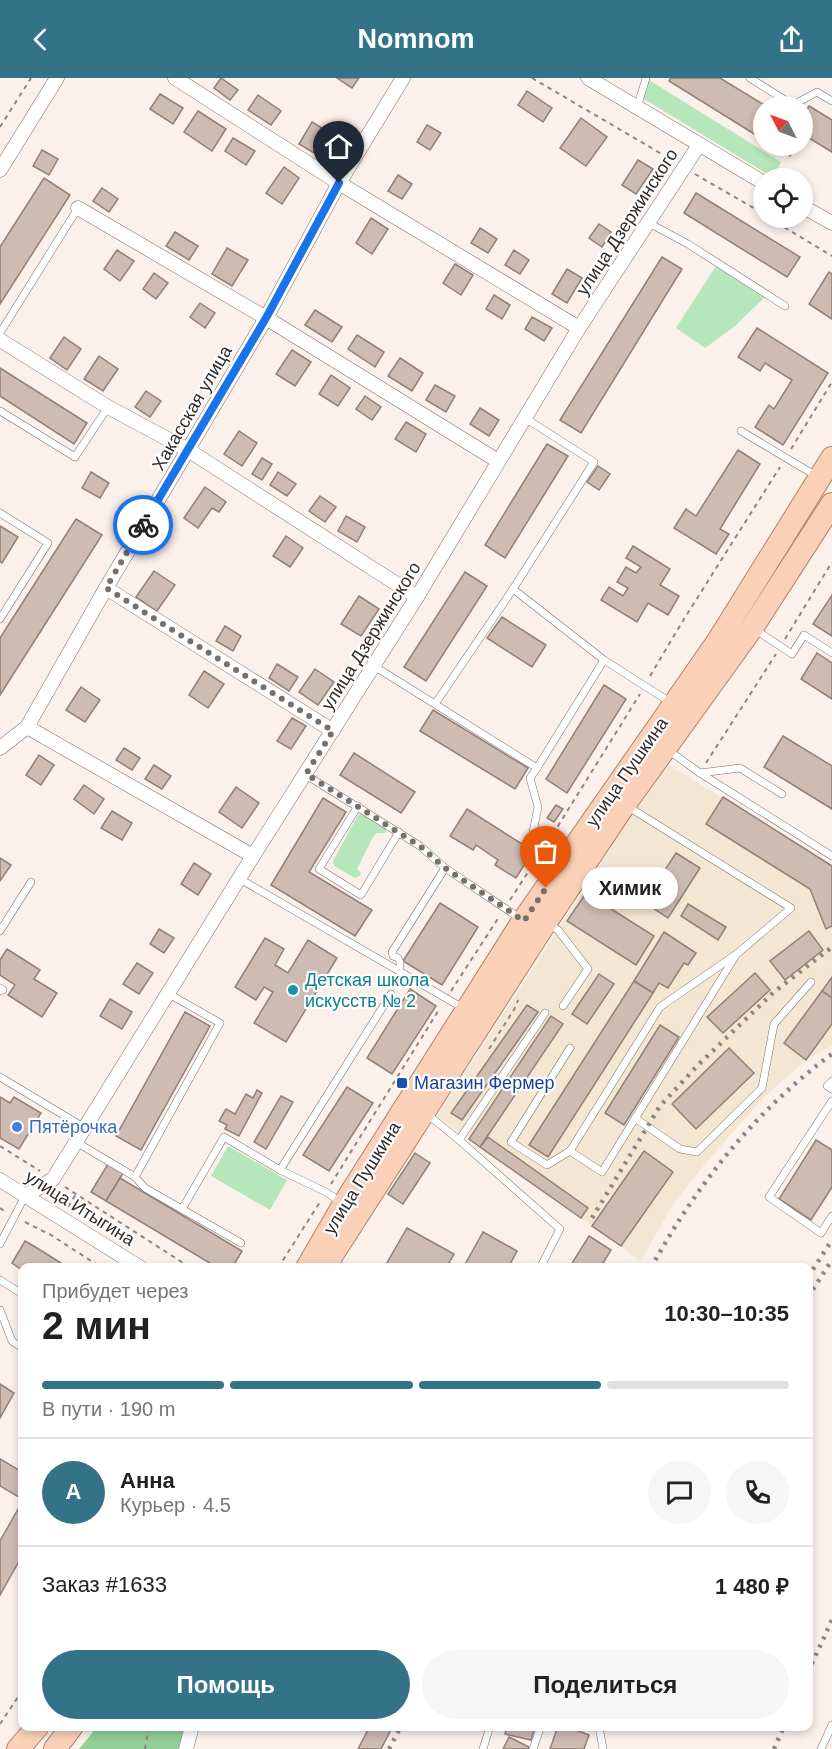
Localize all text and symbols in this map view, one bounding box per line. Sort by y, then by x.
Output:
icon: back [24,23,57,56]
icon: share [775,23,808,56]
text: Nomnom [358,24,475,54]
north arrow [753,96,813,156]
map controls [753,96,813,228]
pin [313,121,364,183]
icon: home [322,130,355,163]
street label: улица Дзержинского [572,145,682,299]
button: locate [753,168,813,228]
street label: Хакасская улица [148,341,236,474]
courier [113,495,173,555]
icon: bike [127,509,160,542]
street label: улица Дзержинского [317,558,425,714]
street label: улица Пушкина [582,713,673,830]
pin [520,826,571,888]
icon: bag [529,835,562,868]
callout: Химик [582,867,678,909]
text: Химик [599,877,661,899]
place label: Детская школа искусств № 2 [305,970,430,1011]
marker: Детская школа искусств № 2 [286,983,300,997]
place label: Магазин Фермер [414,1073,555,1093]
marker: Магазин Фермер [395,1076,409,1090]
place label: Пятёрочка [29,1117,118,1137]
street label: улица Пушкина [319,1117,405,1238]
marker: Пятёрочка [10,1120,24,1134]
street label: улица Итыгина [22,1166,139,1250]
text: Прибудет через [42,1280,188,1302]
text: 10:30–10:35 [664,1301,789,1326]
text: 2 мин [42,1304,151,1347]
text: В пути · 190 m [42,1398,175,1420]
button: chat [648,1461,711,1524]
button: phone [726,1461,789,1524]
text: Анна [120,1468,175,1493]
text: А [66,1479,81,1504]
text: Курьер · 4.5 [120,1494,231,1516]
text: Заказ #1633 [42,1572,167,1597]
text: 1 480 ₽ [715,1574,789,1599]
button: Помощь [42,1650,410,1719]
button: Поделиться [422,1650,789,1719]

